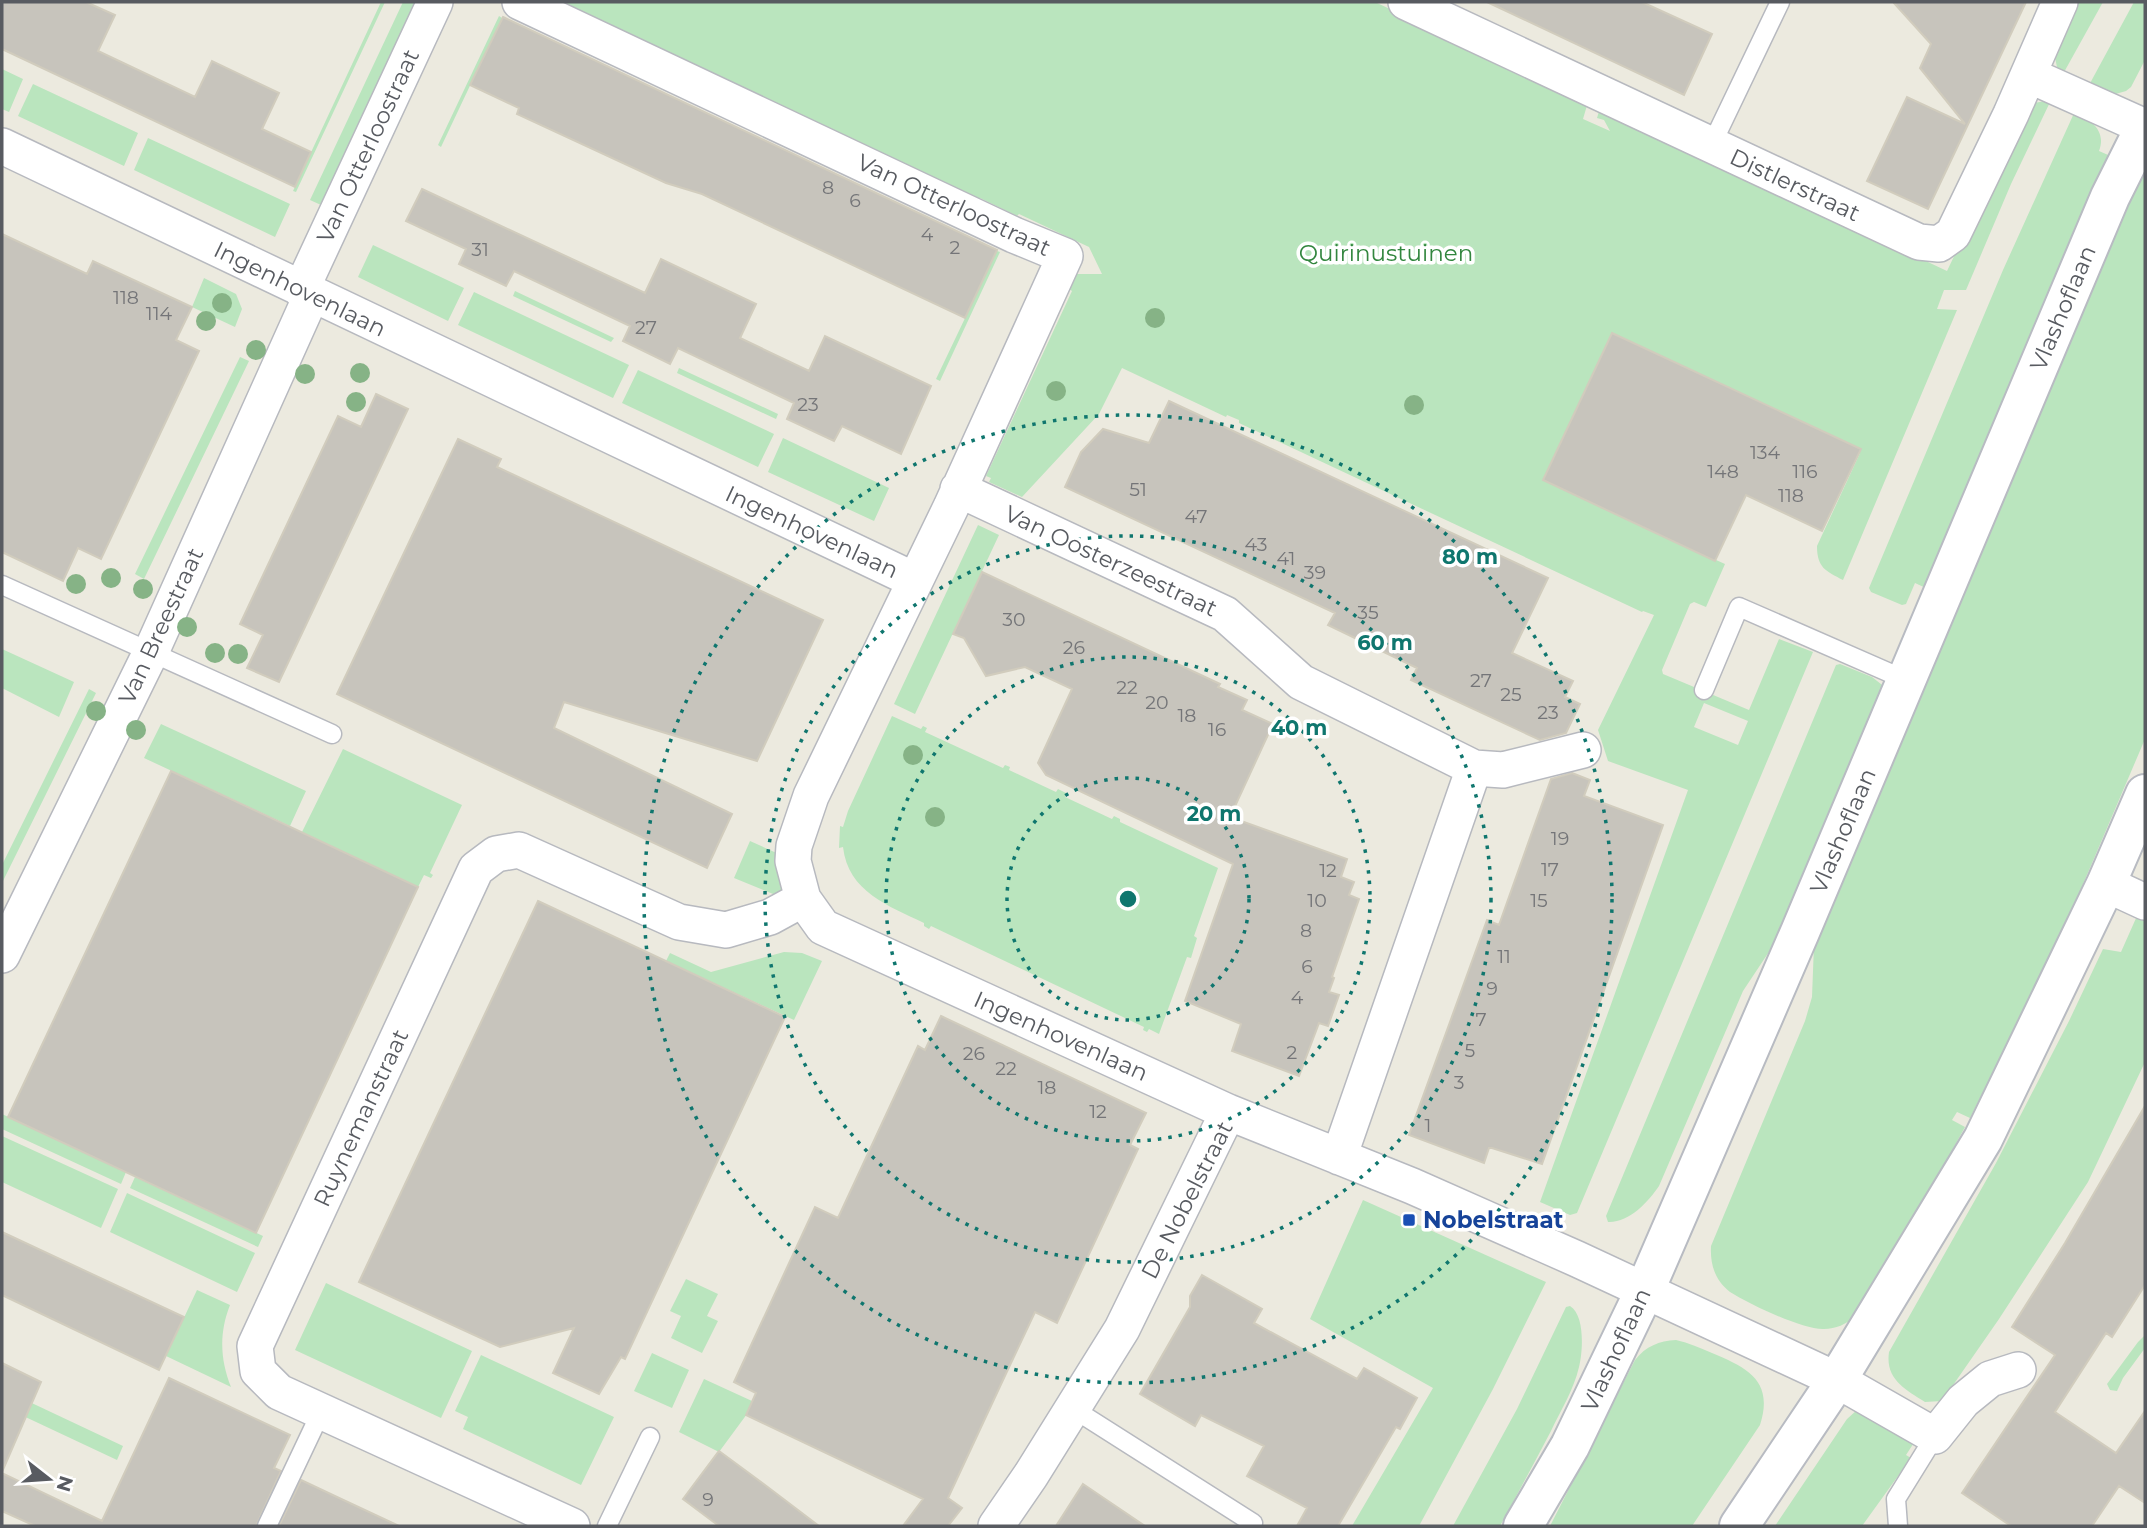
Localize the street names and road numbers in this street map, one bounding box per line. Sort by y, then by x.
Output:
street label: Van Otterloostraat [311,45,425,247]
street label: Distlerstraat [1725,143,1865,227]
street label: Van Otterloostraat [853,148,1055,262]
street label: Ingenhovenlaan [209,235,391,343]
street label: Vlashoflaan [2024,241,2102,375]
street label: Ingenhovenlaan [721,480,903,584]
street label: Van Oosterzeestraat [1000,499,1222,623]
street label: Van Breestraat [113,543,209,709]
street label: Vlashoflaan [1804,764,1882,898]
street label: Ingenhovenlaan [970,985,1152,1087]
street label: Ruynemanstraat [308,1025,414,1211]
street label: De Nobelstraat [1135,1117,1239,1283]
street label: Vlashoflaan [1575,1284,1657,1416]

